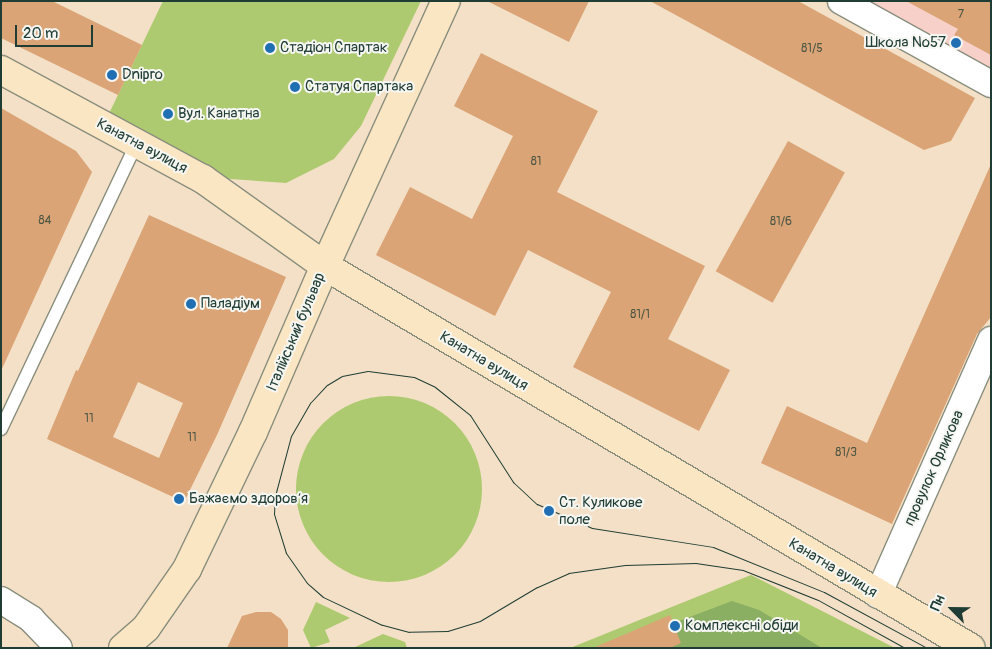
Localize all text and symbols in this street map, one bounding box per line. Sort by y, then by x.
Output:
house number: 7 [958,8,964,22]
scale bar [18,15,95,47]
text: 20 m [23,24,58,43]
place label: Школа №57 [866,34,946,52]
marker: Школа №57 [950,37,962,49]
place label: Стадіон Спартак [280,39,387,57]
marker: Стадіон Спартак [264,42,276,54]
house number: 81/5 [801,42,823,56]
place label: Dnipro [122,66,163,84]
marker: Dnipro [106,69,118,81]
place label: Статуя Спартака [305,78,413,96]
marker: Статуя Спартака [289,81,301,93]
place label: Вул. Канатна [178,105,259,123]
marker: Вул. Канатна [162,108,174,120]
street label: Канатна вулиця [94,115,190,177]
house number: 81 [531,155,541,169]
house number: 84 [38,214,52,228]
house number: 81/6 [770,215,792,229]
street label: Італійський бульвар [263,270,329,394]
place label: Паладіум [201,295,260,313]
marker: Паладіум [185,298,197,310]
house number: 81/1 [630,308,650,322]
street label: Канатна вулиця [436,328,532,394]
street label: провулок Орликова [900,407,968,529]
house number: 11 [84,412,94,426]
house number: 11 [187,431,197,445]
house number: 81/3 [835,446,857,460]
place label: Бажаємо здоровʼя [189,490,308,508]
marker: Бажаємо здоровʼя [173,493,185,505]
place label: Ст. Куликове поле [559,493,642,528]
marker: Ст. Куликове поле [543,505,555,517]
street label: Канатна вулиця [785,535,881,601]
north arrow [927,584,977,634]
text: Пн [927,593,949,613]
place label: Комплексні обіди [685,617,798,635]
marker: Комплексні обіди [669,620,681,632]

